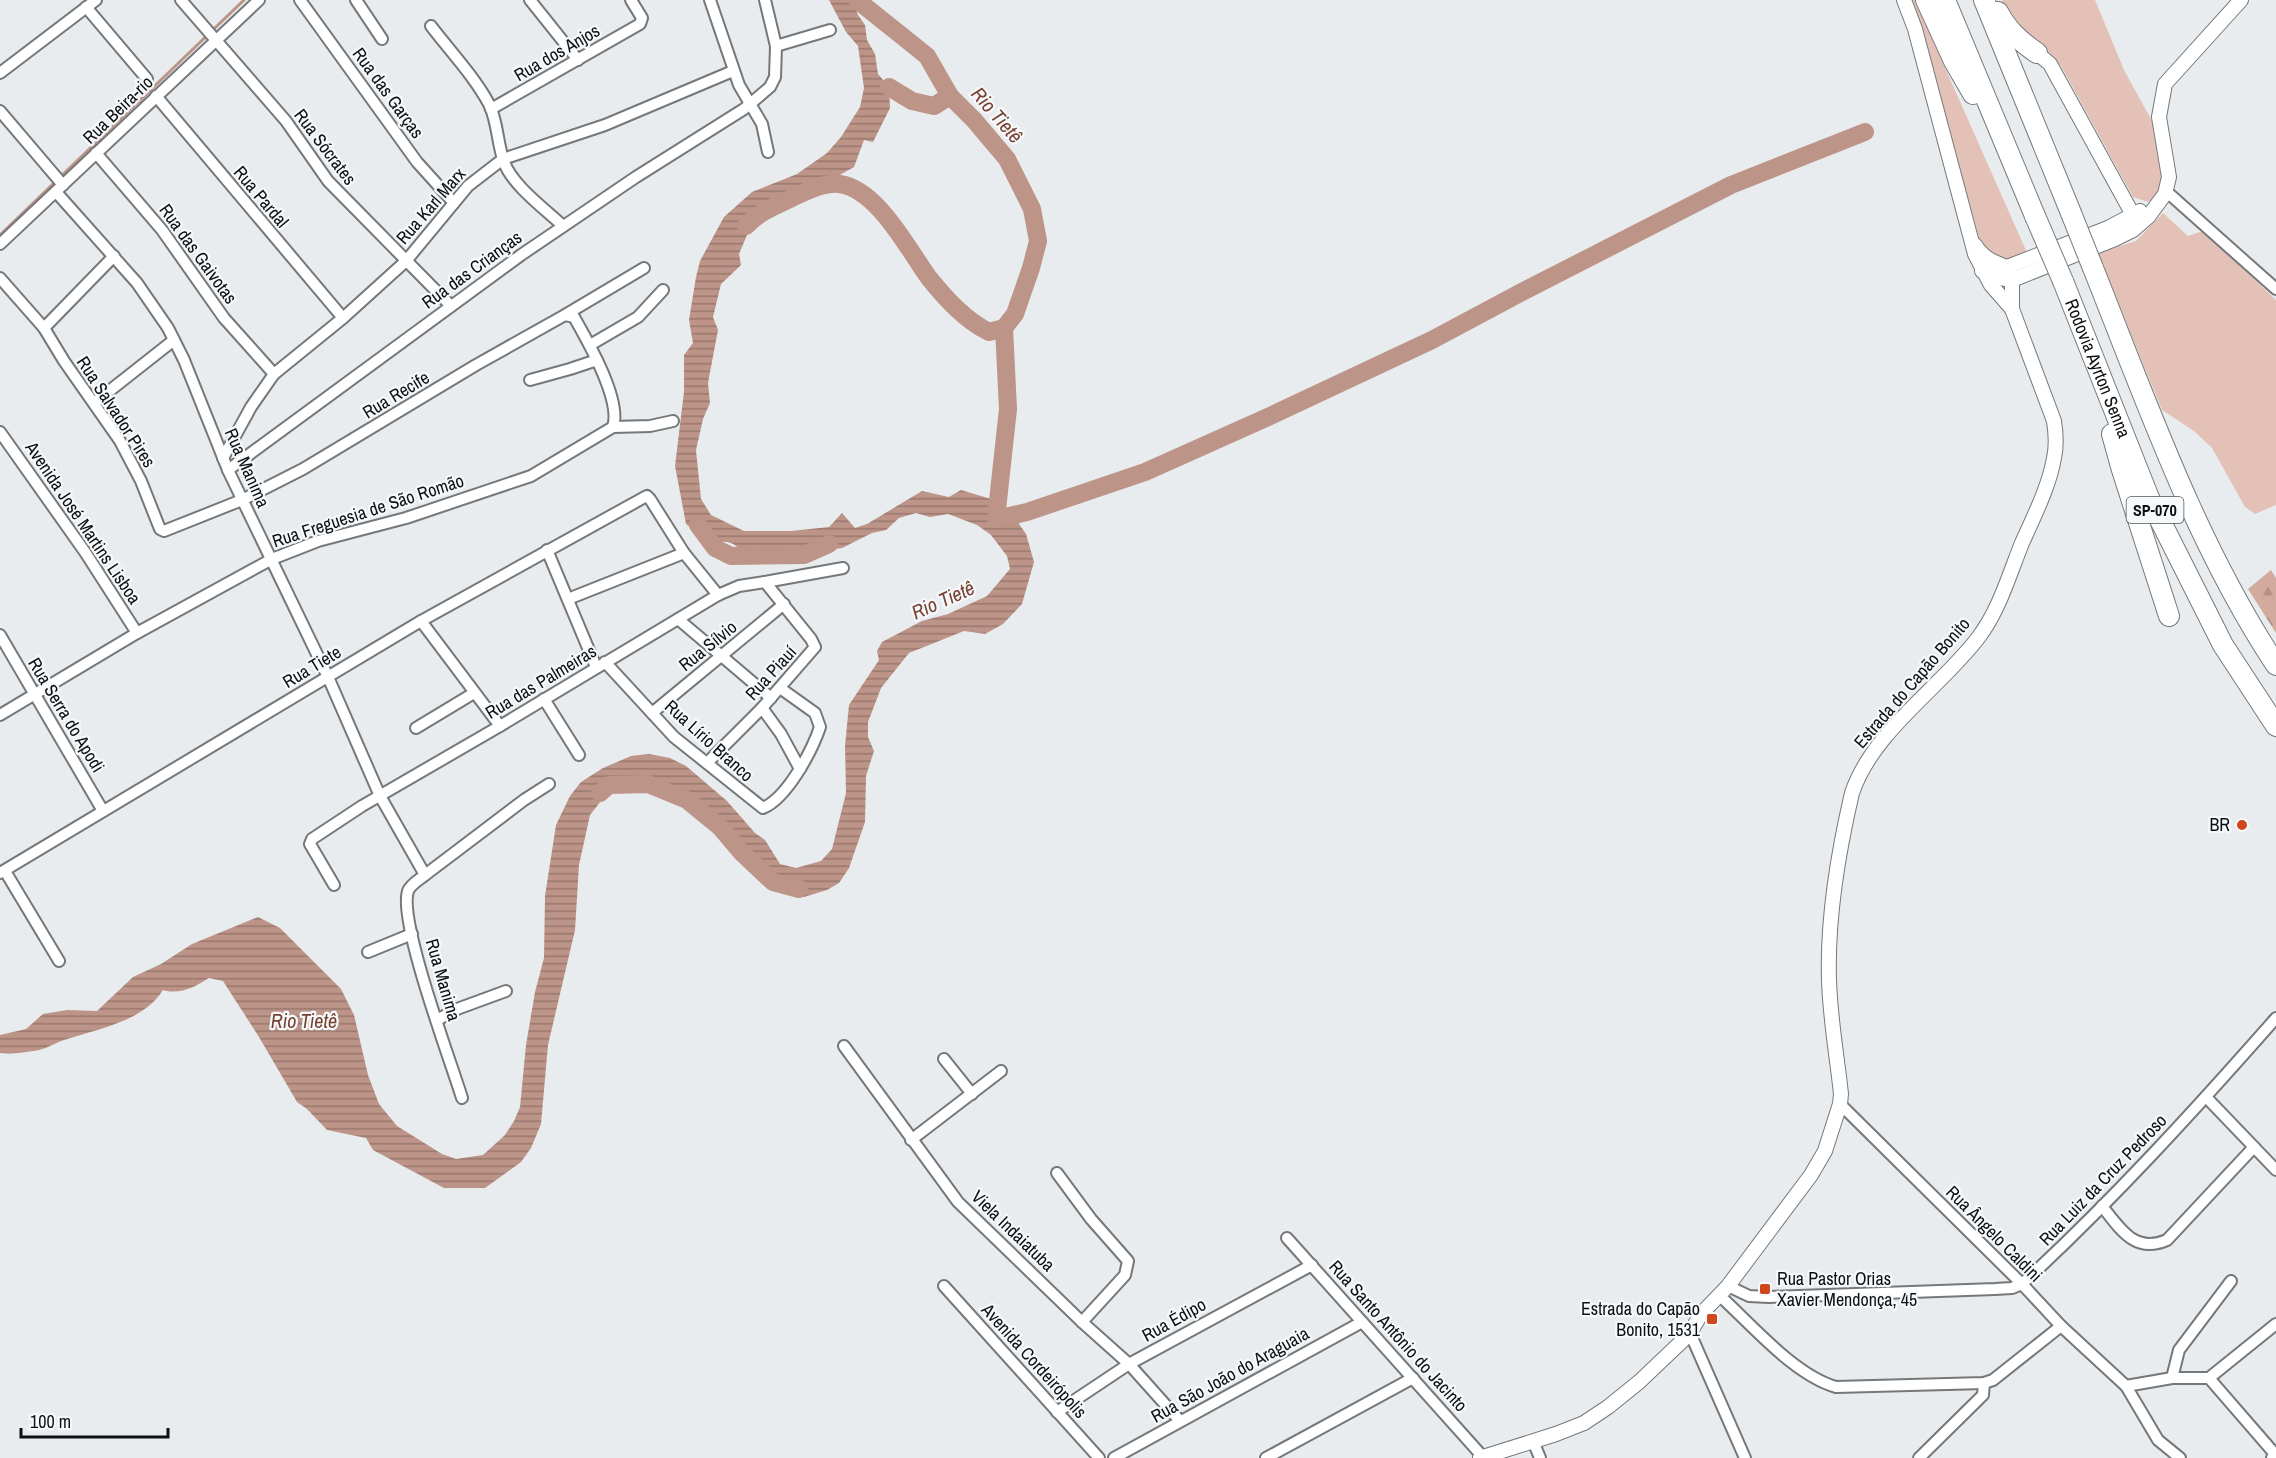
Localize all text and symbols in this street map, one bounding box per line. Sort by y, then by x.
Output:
street label: Rua dos Anjos [509,18,604,87]
street label: Rua das Garças [347,42,430,143]
street label: Rua Beira-rio [77,70,158,149]
water label: Rio Tietê [965,81,1029,149]
street label: Rua Sócrates [289,103,362,190]
street label: Rua Pardal [228,160,295,233]
street label: Rua Karl Marx [390,161,471,249]
street label: Rua das Gaivotas [154,199,243,309]
street label: Rua das Crianças [417,225,527,314]
street label: Rodovia Ayrton Senna [2059,295,2137,441]
street label: Rua Salvador Pires [71,351,162,472]
street label: Rua Recife [358,365,434,424]
street label: Rua Manima [219,424,276,511]
street label: Avenida José Martins Lisboa [19,436,147,609]
street label: Rua Freguesia de São Romão [269,468,467,553]
road number: SP-070 [2126,497,2184,523]
water label: Rio Tietê [907,574,979,625]
street label: Estrada do Capão Bonito [1848,612,1975,753]
street label: Rua Sílvio [673,614,742,677]
street label: Rua Tiete [278,639,346,694]
street label: Rua das Palmeiras [481,639,601,725]
street label: Rua Piauí [739,639,802,705]
street label: Rua Serra do Apodi [22,653,111,777]
street label: Rua Lírio Branco [660,694,759,787]
place label: BR [2209,812,2230,837]
marker: BR [2235,818,2249,832]
street label: Rua Manima [420,936,467,1024]
water label: Rio Tietê [271,1007,337,1034]
street label: Rua Luiz da Cruz Pedroso [2033,1108,2172,1251]
street label: Rua Ângelo Caldini [1941,1180,2048,1287]
street label: Viela Indaiatuba [966,1184,1061,1277]
street label: Rua Santo Antônio do Jacinto [1323,1254,1473,1417]
place label: Rua Pastor Orias Xavier Mendonça, 45 [1777,1266,1917,1312]
marker: Rua Pastor Orias Xavier Mendonça, 45 [1758,1282,1772,1296]
street label: Rua Édipo [1137,1292,1210,1347]
place label: Estrada do Capão Bonito, 1531 [1581,1296,1701,1342]
street label: Avenida Cordeirópolis [975,1297,1093,1424]
marker: Estrada do Capão Bonito, 1531 [1705,1312,1719,1326]
street label: Rua São João do Araguaia [1146,1321,1313,1428]
scale bar [21,1401,168,1439]
text: 100 m [30,1409,71,1434]

